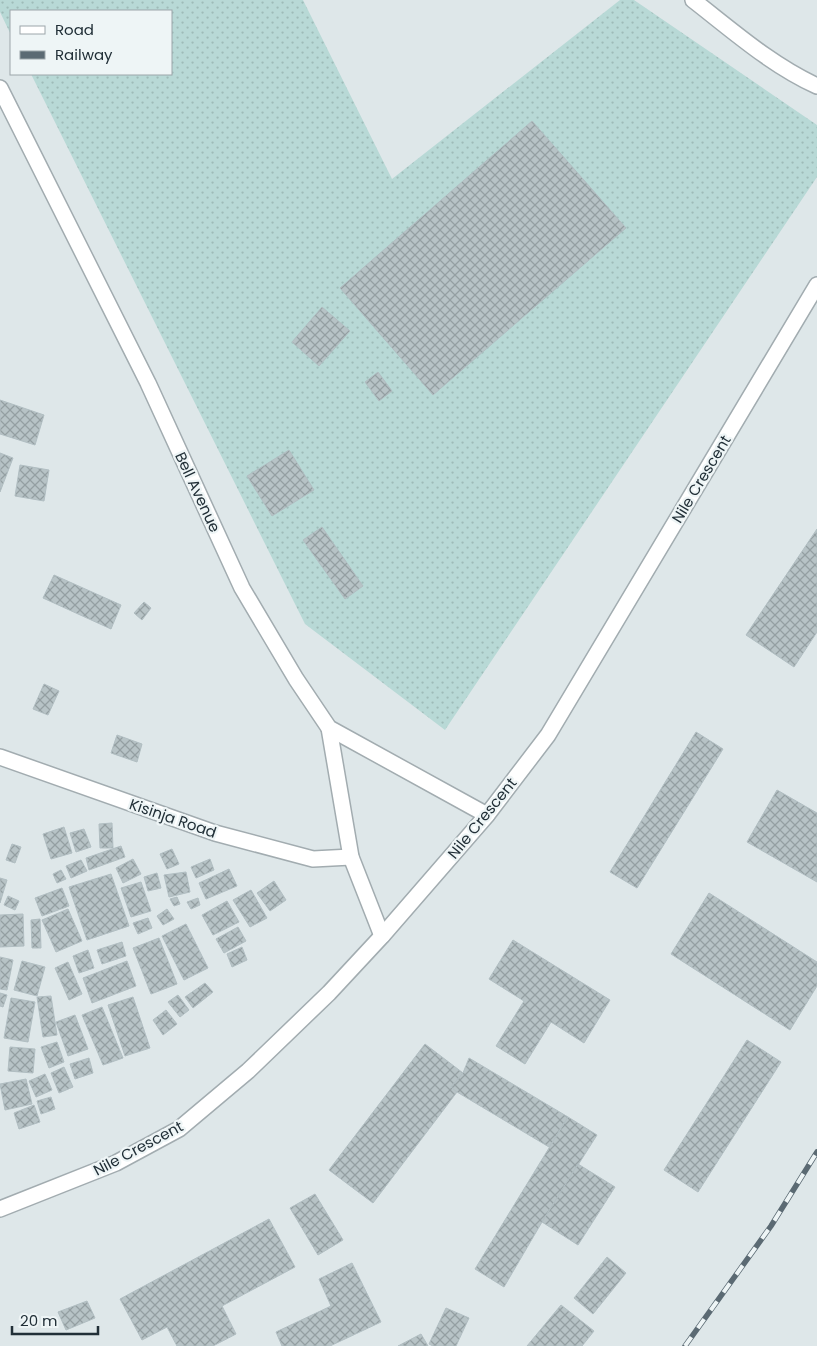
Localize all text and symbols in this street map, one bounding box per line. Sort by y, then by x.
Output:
legend [10,10,172,75]
text: Road [55,19,94,40]
text: Railway [55,44,113,65]
street label: Nile Crescent [667,431,735,527]
street label: Bell Avenue [170,448,226,536]
street label: Nile Crescent [443,773,521,863]
street label: Kisinja Road [127,793,219,843]
street label: Nile Crescent [89,1115,187,1181]
scale bar [12,1304,99,1336]
text: 20 m [20,1310,58,1331]

